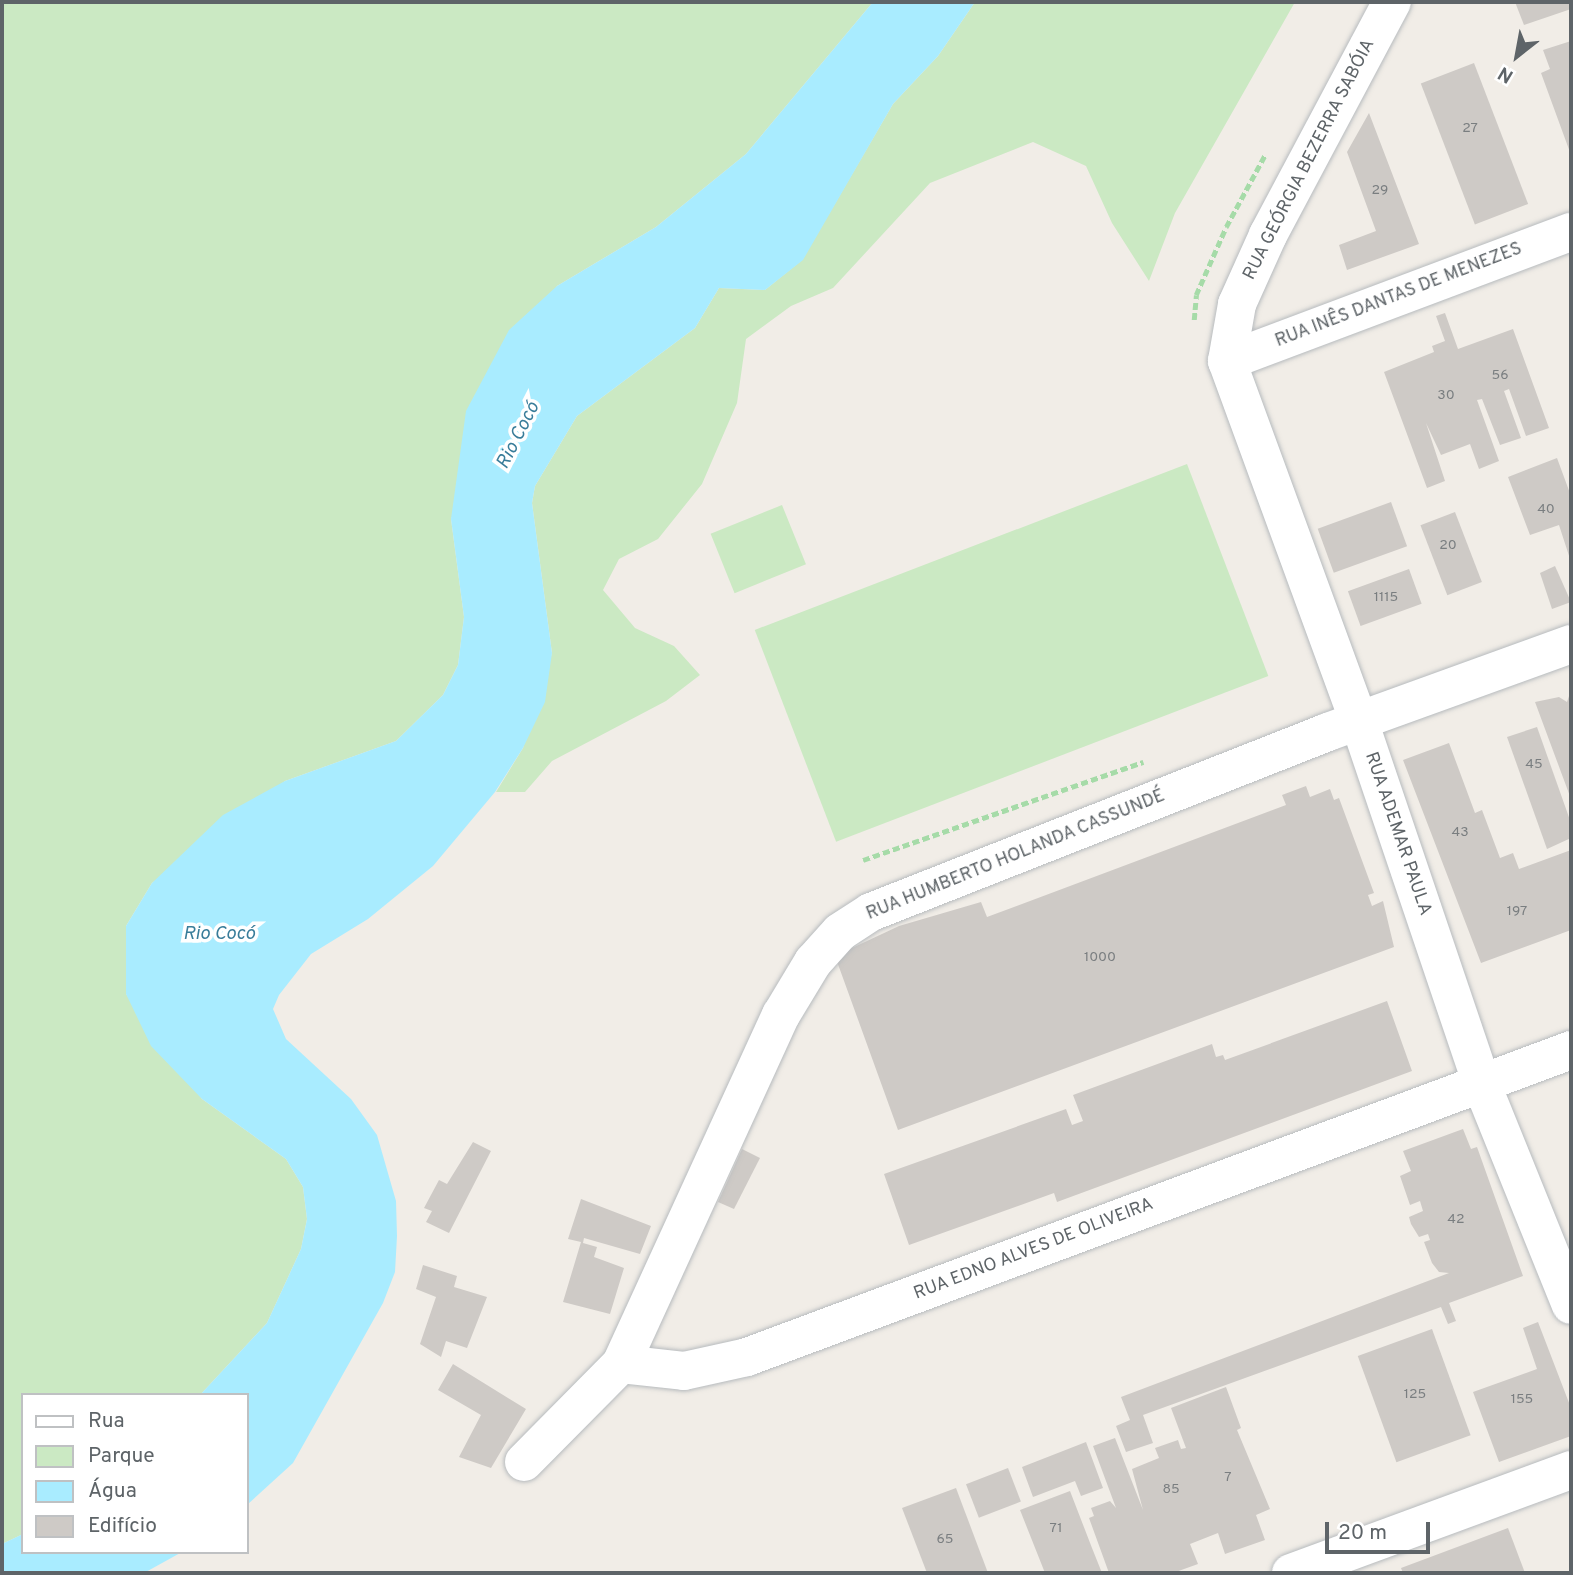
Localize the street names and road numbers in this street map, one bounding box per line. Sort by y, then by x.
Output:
street label: RUA GEÓRGIA BEZERRA SABÓIA [1239,35,1381,285]
street label: RUA INÊS DANTAS DE MENEZES [1272,239,1526,353]
street label: RUA ADEMAR PAULA [1359,749,1435,919]
street label: RUA HUMBERTO HOLANDA CASSUNDÉ [863,786,1169,926]
street label: RUA EDNO ALVES DE OLIVEIRA [910,1194,1158,1306]

